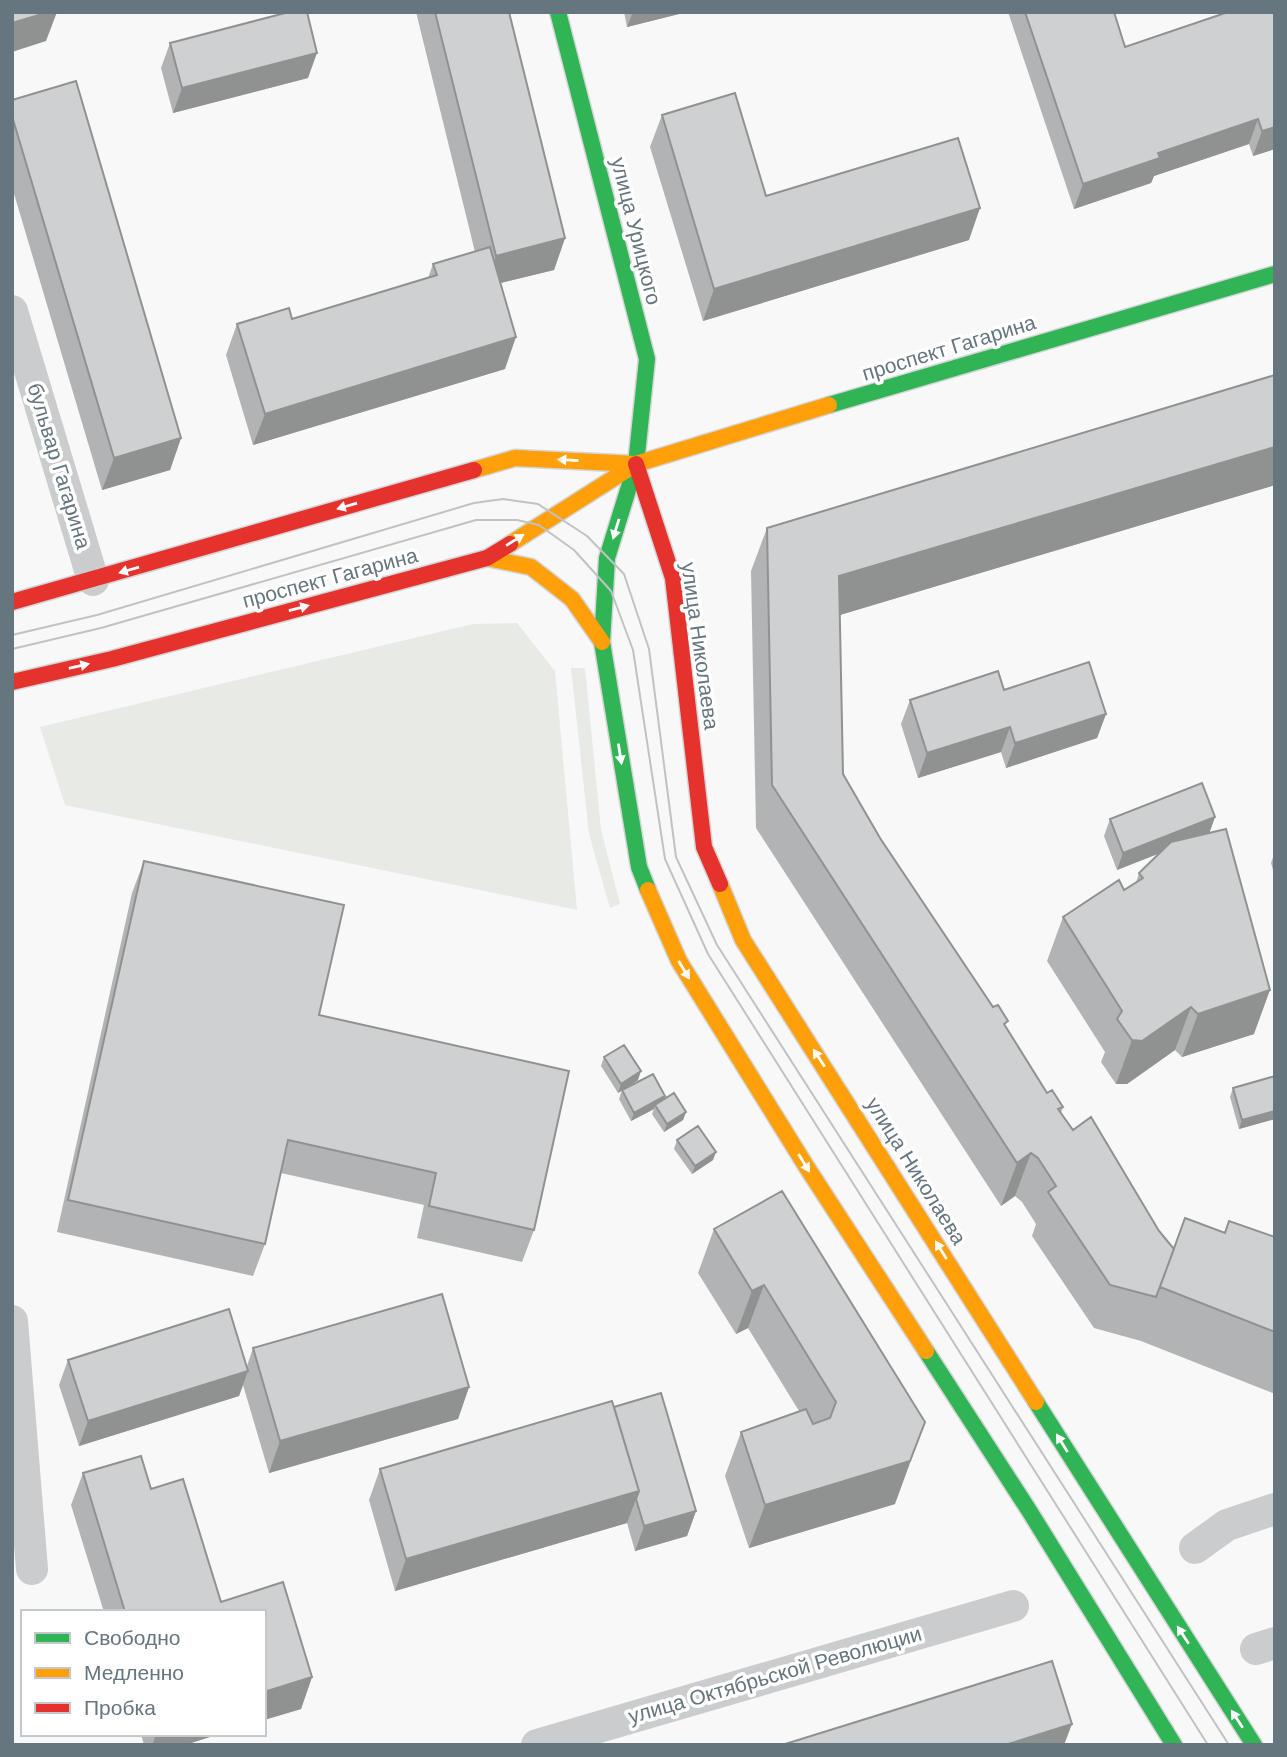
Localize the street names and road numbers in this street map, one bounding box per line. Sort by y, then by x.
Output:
street label: улица Урицкого [604,154,668,308]
street label: проспект Гагарина [859,308,1040,388]
street label: бульвар Гагарина [20,380,98,553]
street label: проспект Гагарина [239,541,421,615]
street label: улица Николаева [674,560,726,732]
street label: улица Николаева [859,1092,973,1250]
street label: улица Октябрьской Революции [625,1620,925,1730]

